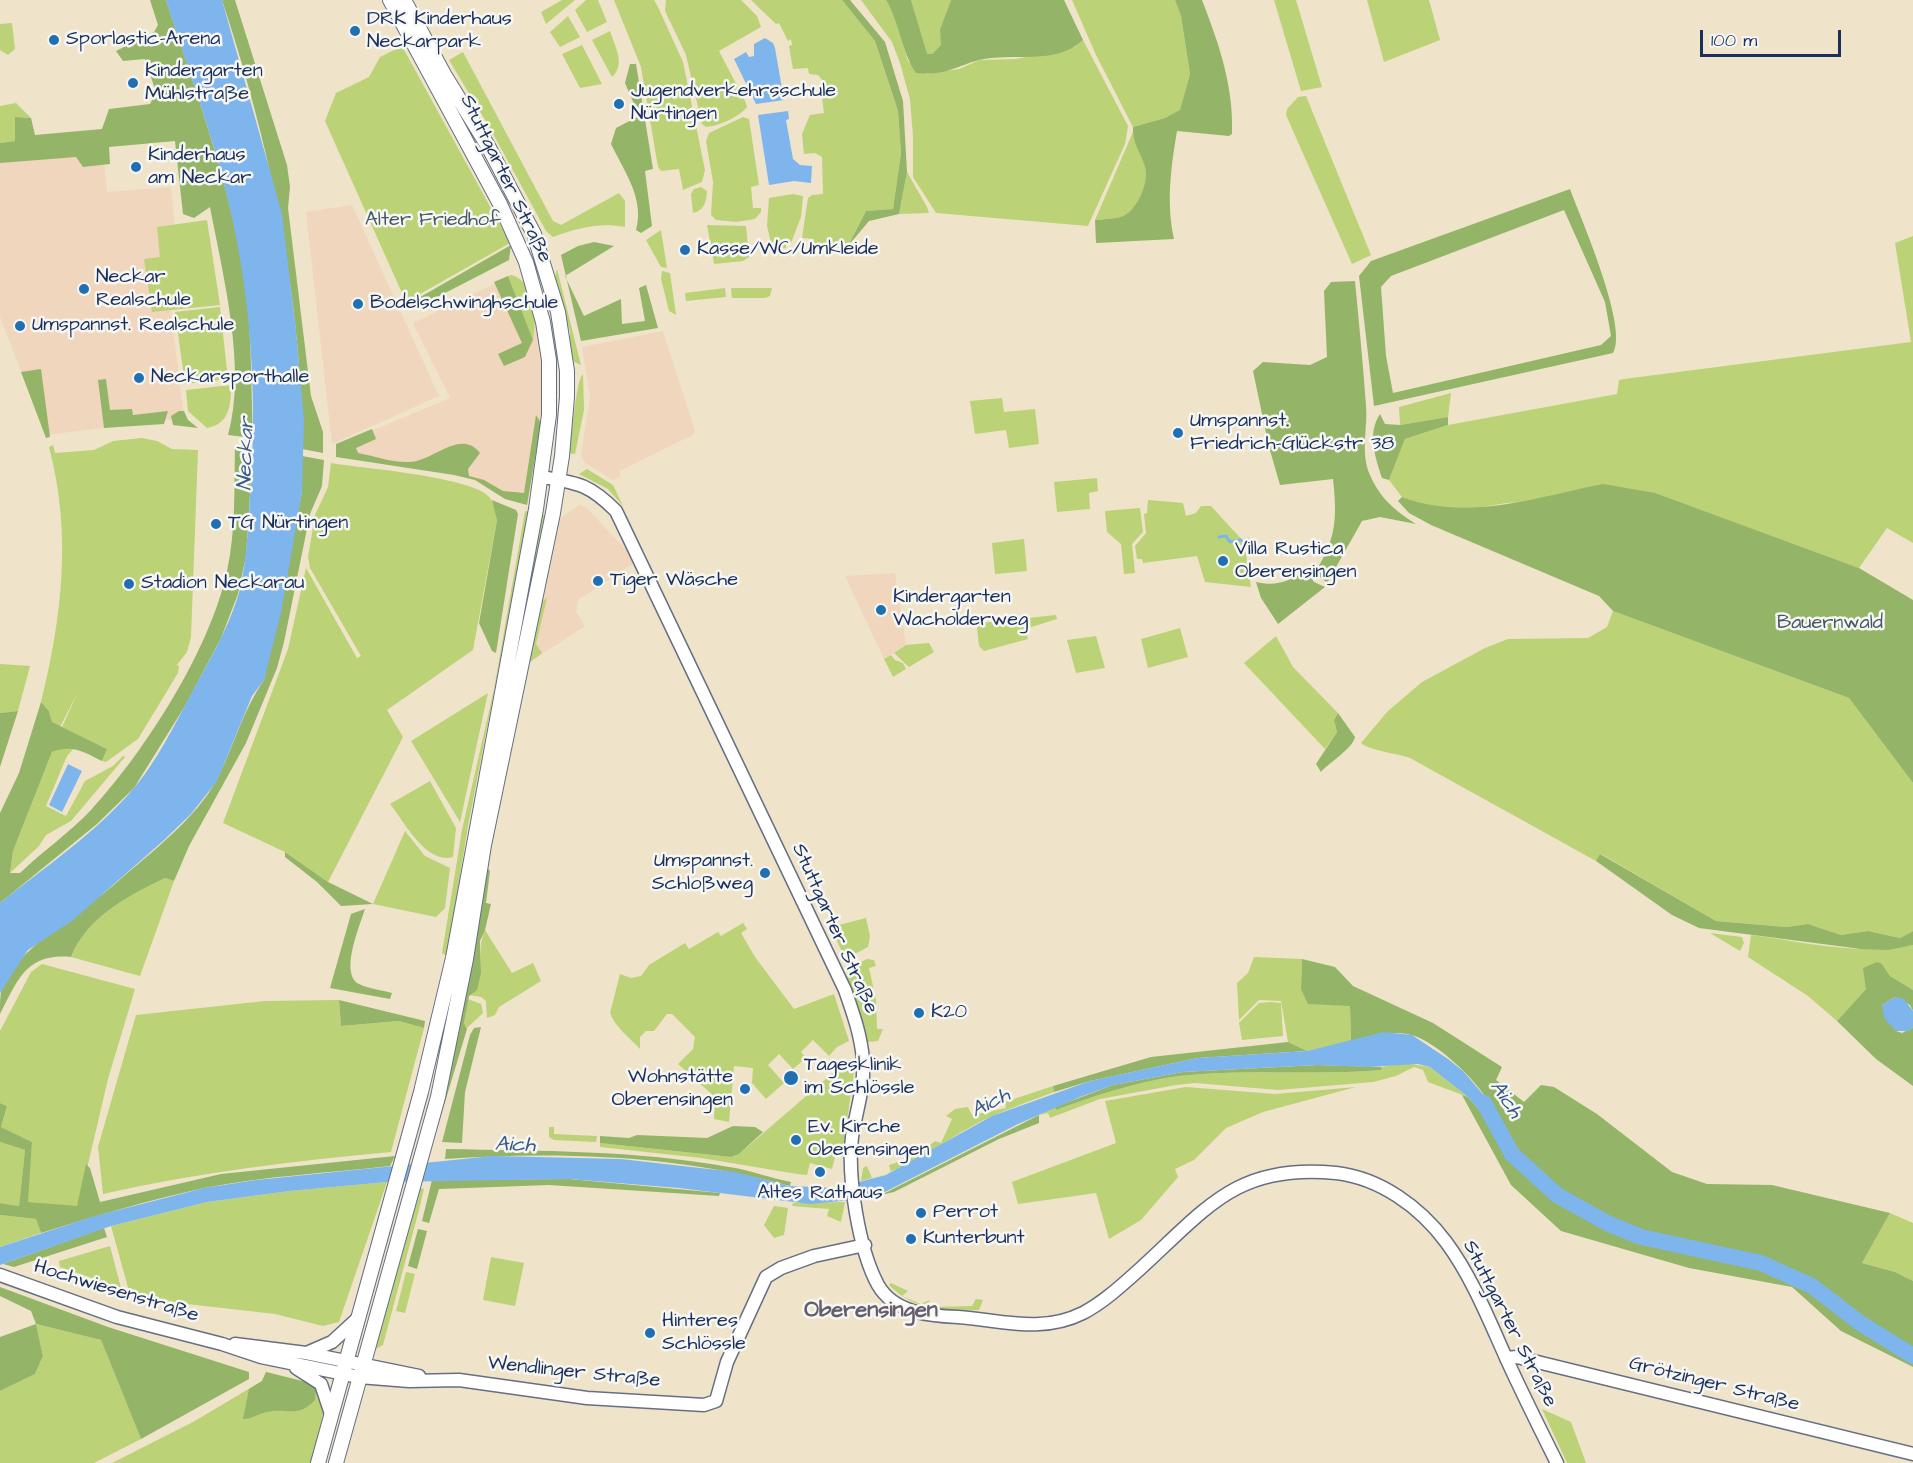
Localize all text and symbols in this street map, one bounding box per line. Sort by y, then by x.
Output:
place label: DRK Kinderhaus Neckarpark [367,8,512,55]
scale bar [1703,18,1844,56]
marker: DRK Kinderhaus Neckarpark [348,24,362,38]
place label: Sporlastic-Arena [66,28,220,52]
text: 100 m [1711,28,1757,53]
marker: Sporlastic-Arena [47,33,61,47]
place label: Kindergarten Mühlstraße [145,60,263,107]
marker: Kindergarten Mühlstraße [126,76,140,90]
place label: Jugendverkehrsschule Nürtingen [631,80,836,127]
street label: Stuttgarter Straße [454,91,556,267]
marker: Jugendverkehrsschule Nürtingen [612,97,626,111]
place label: Kinderhaus am Neckar [148,144,251,191]
marker: Kinderhaus am Neckar [129,160,143,174]
park label: Alter Friedhof [365,209,501,233]
place label: Kasse/WC/Umkleide [697,238,879,262]
marker: Kasse/WC/Umkleide [678,243,692,257]
place label: Neckar Realschule [96,266,191,313]
marker: Neckar Realschule [77,282,91,296]
place label: Bodelschwinghschule [370,292,558,316]
marker: Bodelschwinghschule [351,297,365,311]
place label: Umspannst. Realschule [32,314,234,338]
marker: Umspannst. Realschule [13,319,27,333]
place label: Neckarsporthalle [151,366,309,390]
marker: Neckarsporthalle [132,371,146,385]
place label: Umspannst. Friedrich-Glückstr 38 [1190,410,1394,457]
water label: Neckar [233,417,261,491]
marker: Umspannst. Friedrich-Glückstr 38 [1171,426,1185,440]
place label: TG Nürtingen [228,512,348,536]
marker: TG Nürtingen [209,517,223,531]
place label: Villa Rustica Oberensingen [1235,538,1357,585]
marker: Villa Rustica Oberensingen [1216,554,1230,568]
place label: Tiger Wäsche [610,569,738,593]
place label: Stadion Neckarau [141,572,304,596]
marker: Tiger Wäsche [591,574,605,588]
marker: Stadion Neckarau [122,577,136,591]
place label: Kindergarten Wacholderweg [893,586,1028,633]
marker: Kindergarten Wacholderweg [874,603,888,617]
park label: Bauernwald [1777,612,1883,636]
street label: Stuttgarter Straße [786,840,882,1018]
place label: Umspannst. Schloßweg [652,850,753,897]
marker: Umspannst. Schloßweg [758,866,772,880]
place label: K20 [931,1001,967,1025]
marker: K20 [912,1006,926,1020]
place label: Tagesklinik im Schlössle [804,1054,914,1101]
place label: Wohnstätte Oberensingen [611,1066,733,1113]
marker: Tagesklinik im Schlössle [782,1069,800,1087]
water label: Aich [1483,1076,1527,1124]
marker: Wohnstätte Oberensingen [738,1082,752,1096]
water label: Aich [967,1084,1015,1124]
place label: Ev. Kirche Oberensingen [808,1116,930,1163]
water label: Aich [494,1133,536,1159]
marker: Ev. Kirche Oberensingen [789,1133,803,1147]
marker: Altes Rathaus [813,1165,827,1179]
place label: Altes Rathaus [757,1182,883,1206]
place label: Perrot [933,1201,998,1225]
marker: Perrot [914,1206,928,1220]
place label: Kunterbunt [923,1227,1025,1251]
marker: Kunterbunt [904,1232,918,1246]
street label: Stuttgarter Straße [1457,1237,1561,1411]
street label: Hochwiesenstraße [31,1256,201,1328]
district label: Oberensingen [804,1298,938,1324]
place label: Hinteres Schlössle [662,1310,746,1357]
marker: Hinteres Schlössle [643,1326,657,1340]
street label: Wendlinger Straße [487,1352,661,1394]
street label: Grötzinger Straße [1626,1352,1802,1418]

